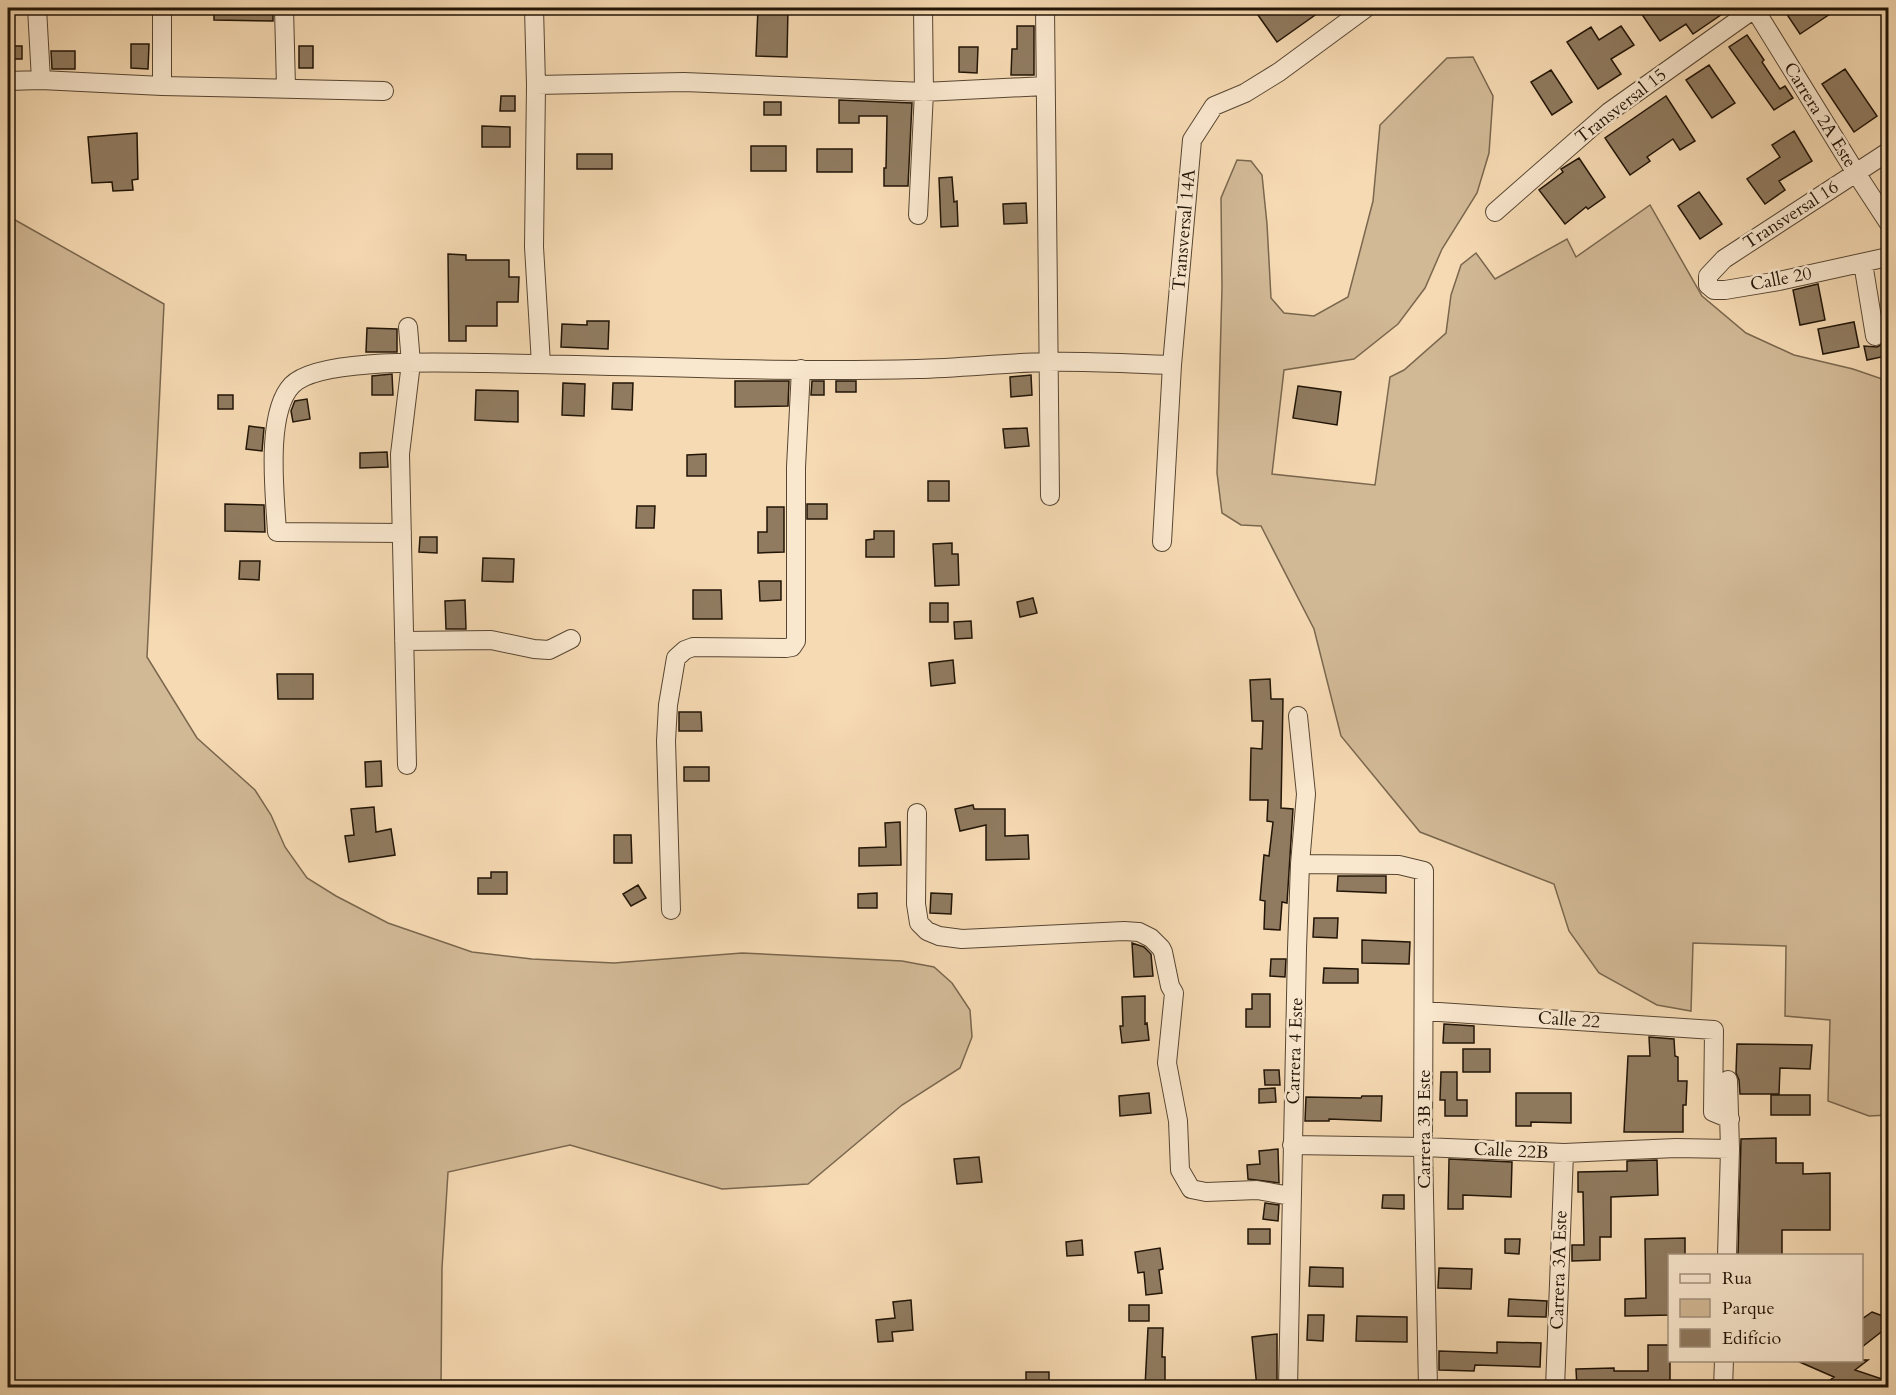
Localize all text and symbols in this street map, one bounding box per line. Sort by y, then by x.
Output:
street label: Carrera 2A Este [1778,58,1862,172]
street label: Transversal 15 [1570,63,1672,149]
street label: Transversal 14A [1166,168,1202,292]
street label: Transversal 16 [1738,175,1844,255]
street label: Calle 20 [1748,261,1814,297]
street label: Carrera 4 Este [1281,997,1309,1105]
street label: Calle 22 [1537,1005,1601,1035]
street label: Carrera 3B Este [1412,1069,1437,1189]
street label: Calle 22B [1473,1137,1549,1165]
street label: Carrera 3A Este [1544,1210,1574,1330]
legend [1668,1254,1863,1362]
text: Rua [1722,1266,1752,1291]
text: Parque [1722,1296,1775,1321]
text: Edifício [1722,1326,1782,1351]

